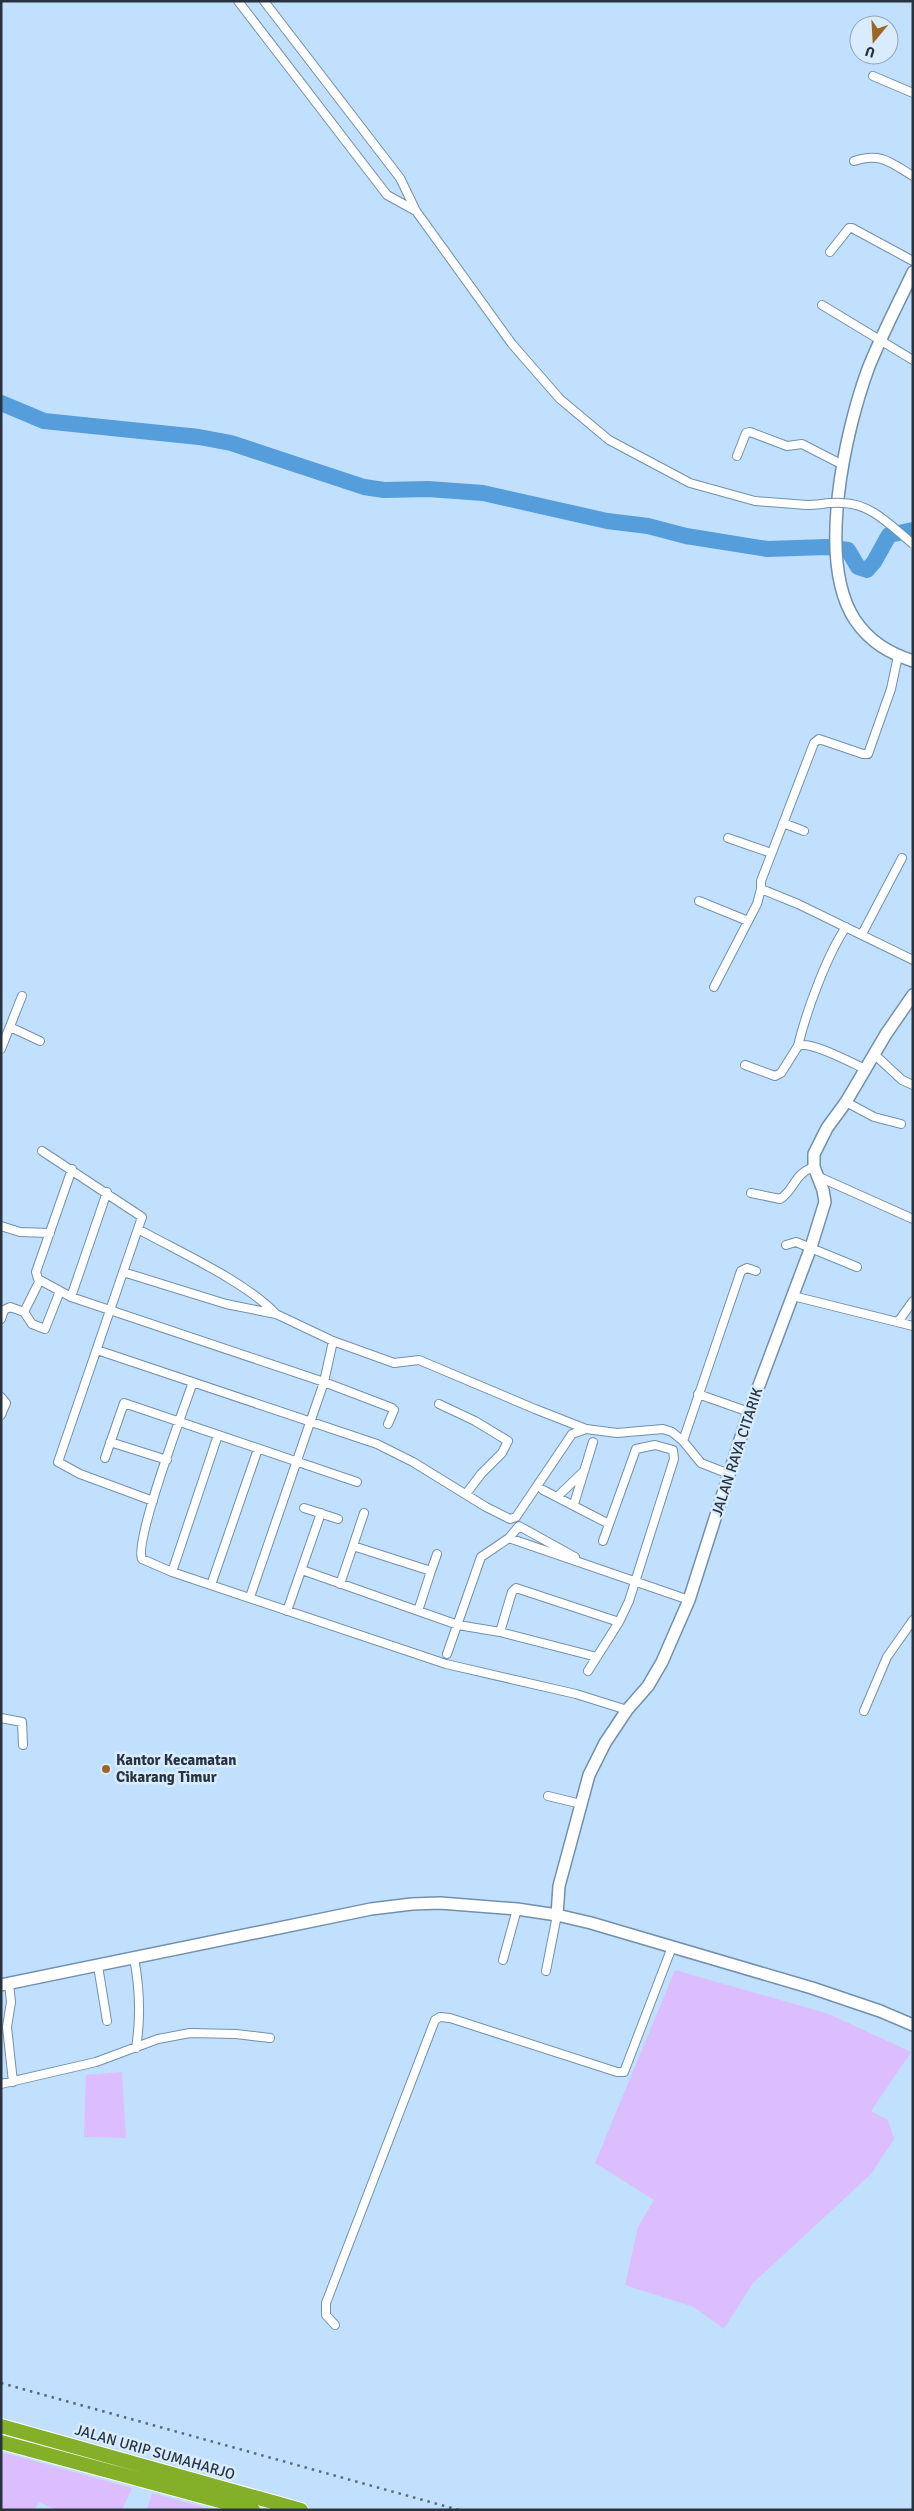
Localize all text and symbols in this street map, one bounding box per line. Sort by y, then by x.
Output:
north arrow [849,15,899,65]
text: U [863,42,877,61]
street label: JALAN RAYA CITARIK [708,1385,766,1519]
place label: Kantor Kecamatan Cikarang Timur [116,1751,236,1786]
marker: Kantor Kecamatan Cikarang Timur [100,1763,112,1775]
street label: JALAN URIP SUMAHARJO [73,2421,237,2484]

